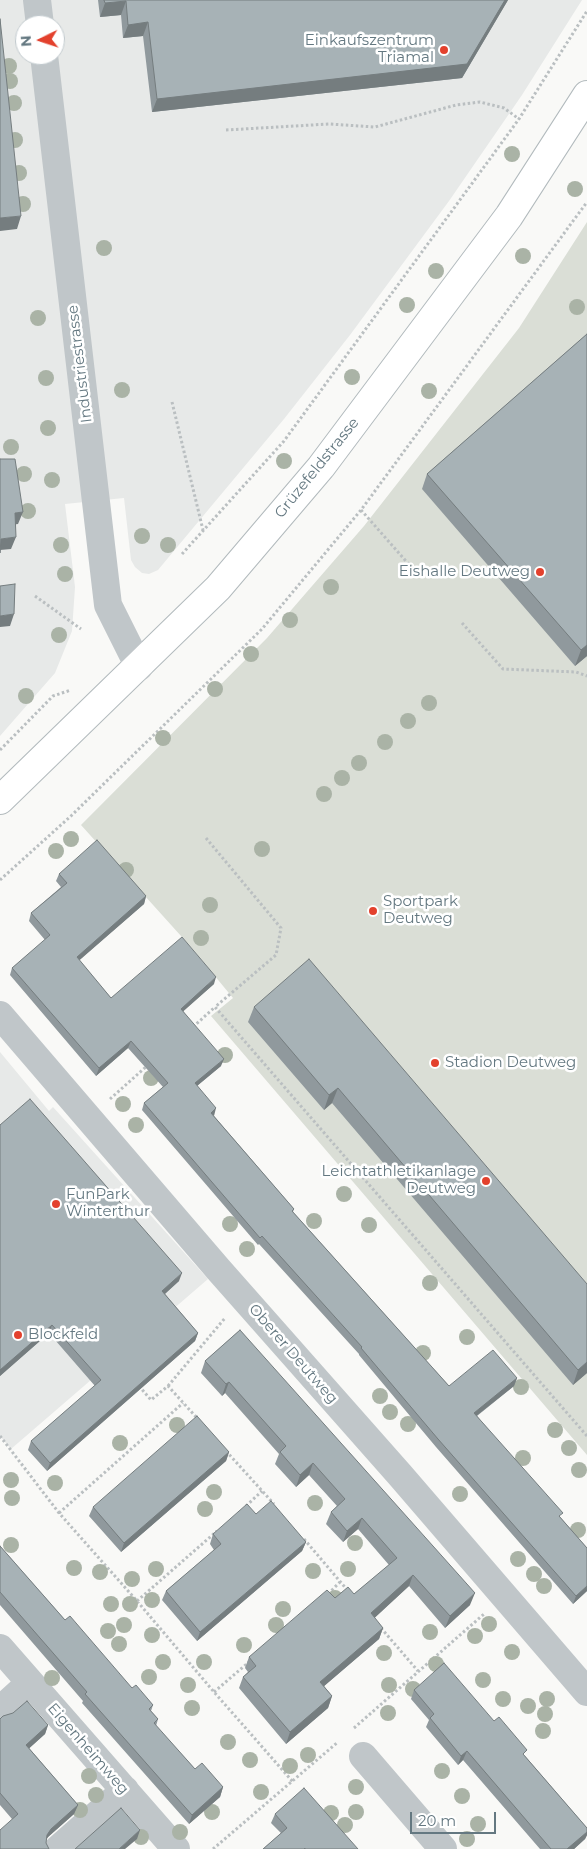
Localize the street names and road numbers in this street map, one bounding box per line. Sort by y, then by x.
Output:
street label: Industriestrasse [64,304,96,424]
street label: Grüzefeldstrasse [271,414,363,522]
street label: Oberer Deutweg [245,1300,341,1408]
street label: Eigenheimweg [44,1700,132,1798]

